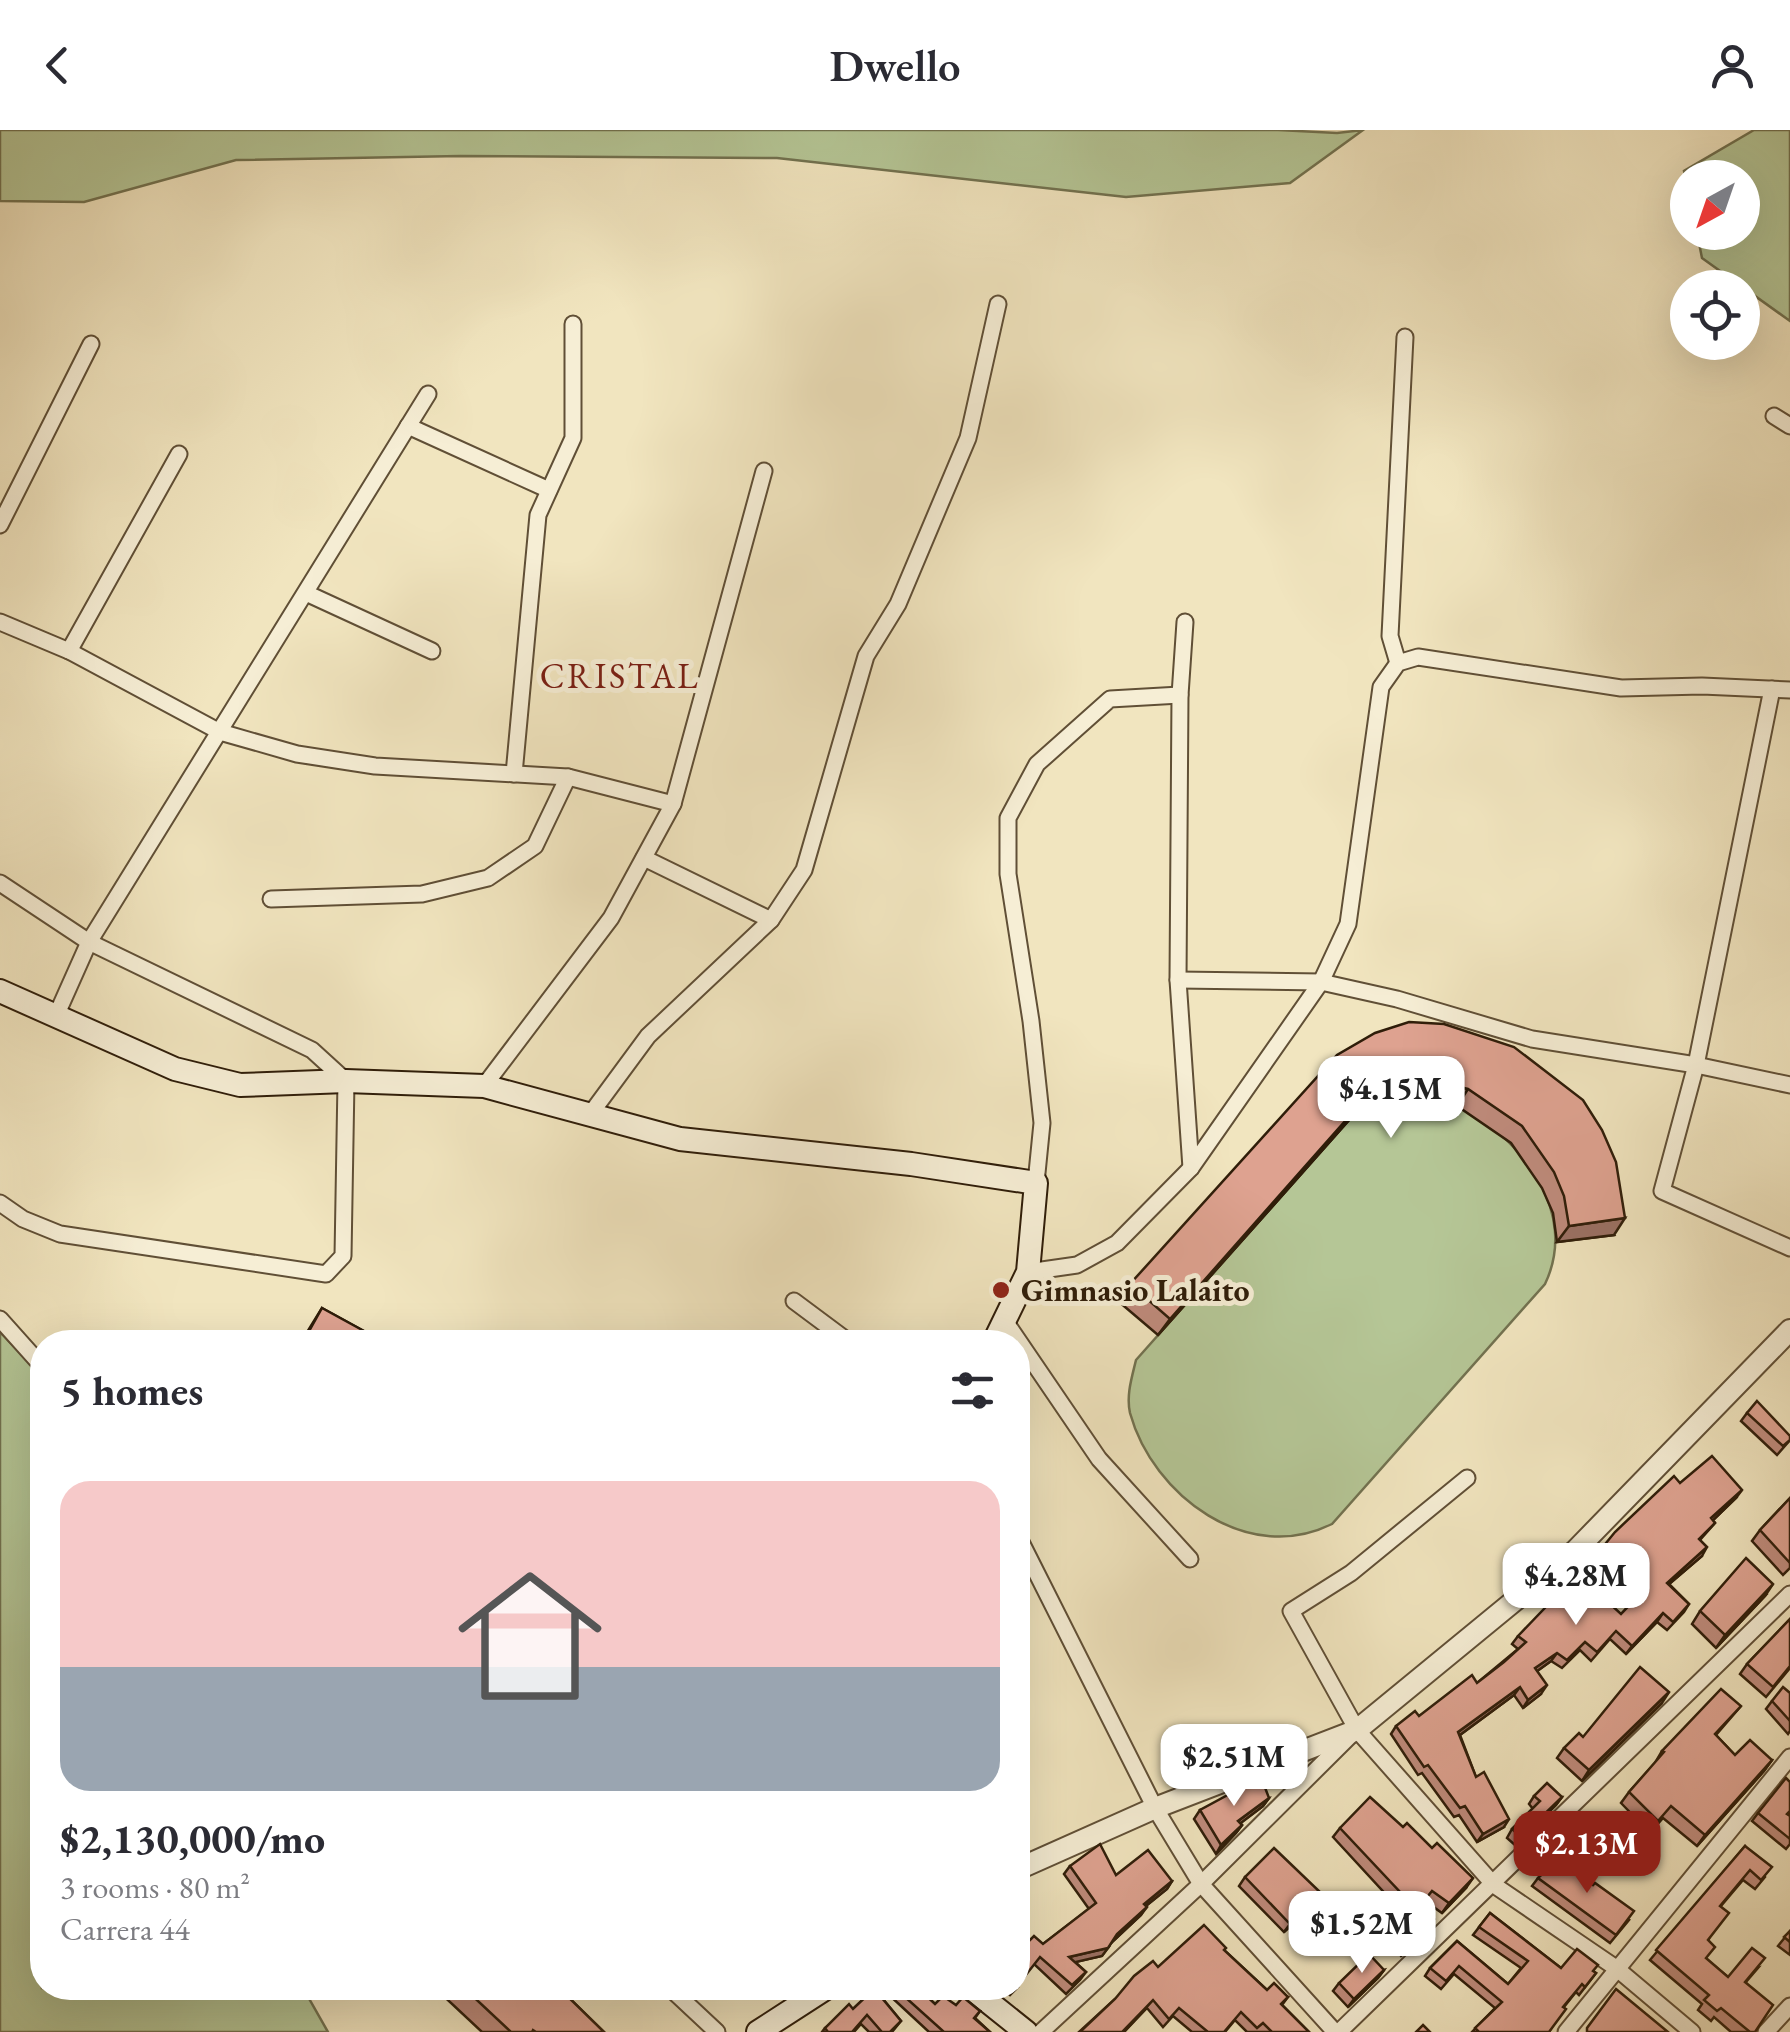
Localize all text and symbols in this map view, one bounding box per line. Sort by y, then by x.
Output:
text: Dwello [830,36,960,94]
icon: back [30,38,85,93]
icon: person [1705,38,1760,93]
north arrow [1670,160,1760,250]
map controls [1670,160,1760,360]
button: locate [1670,270,1760,360]
district label: CRISTAL [540,653,700,698]
pin: $4.15M [1310,1056,1472,1141]
text: $4.15M [1340,1067,1442,1109]
place label: Gimnasio Lalaito [1021,1269,1249,1311]
marker: Gimnasio Lalaito [990,1279,1012,1301]
text: 5 homes [60,1363,203,1418]
icon: filters [945,1363,1000,1418]
pin: $4.28M [1495,1543,1657,1628]
icon: home [440,1546,620,1726]
text: $4.28M [1525,1554,1627,1596]
pin: $2.51M [1153,1724,1315,1809]
text: $2.51M [1183,1735,1285,1777]
text: $2,130,000/mo [60,1811,325,1866]
pin: $2.13M [1506,1811,1668,1896]
text: $2.13M [1536,1822,1638,1864]
text: 3 rooms · 80 m² [60,1866,250,1908]
pin: $1.52M [1281,1891,1443,1976]
text: $1.52M [1311,1902,1413,1944]
text: Carrera 44 [60,1908,190,1950]

